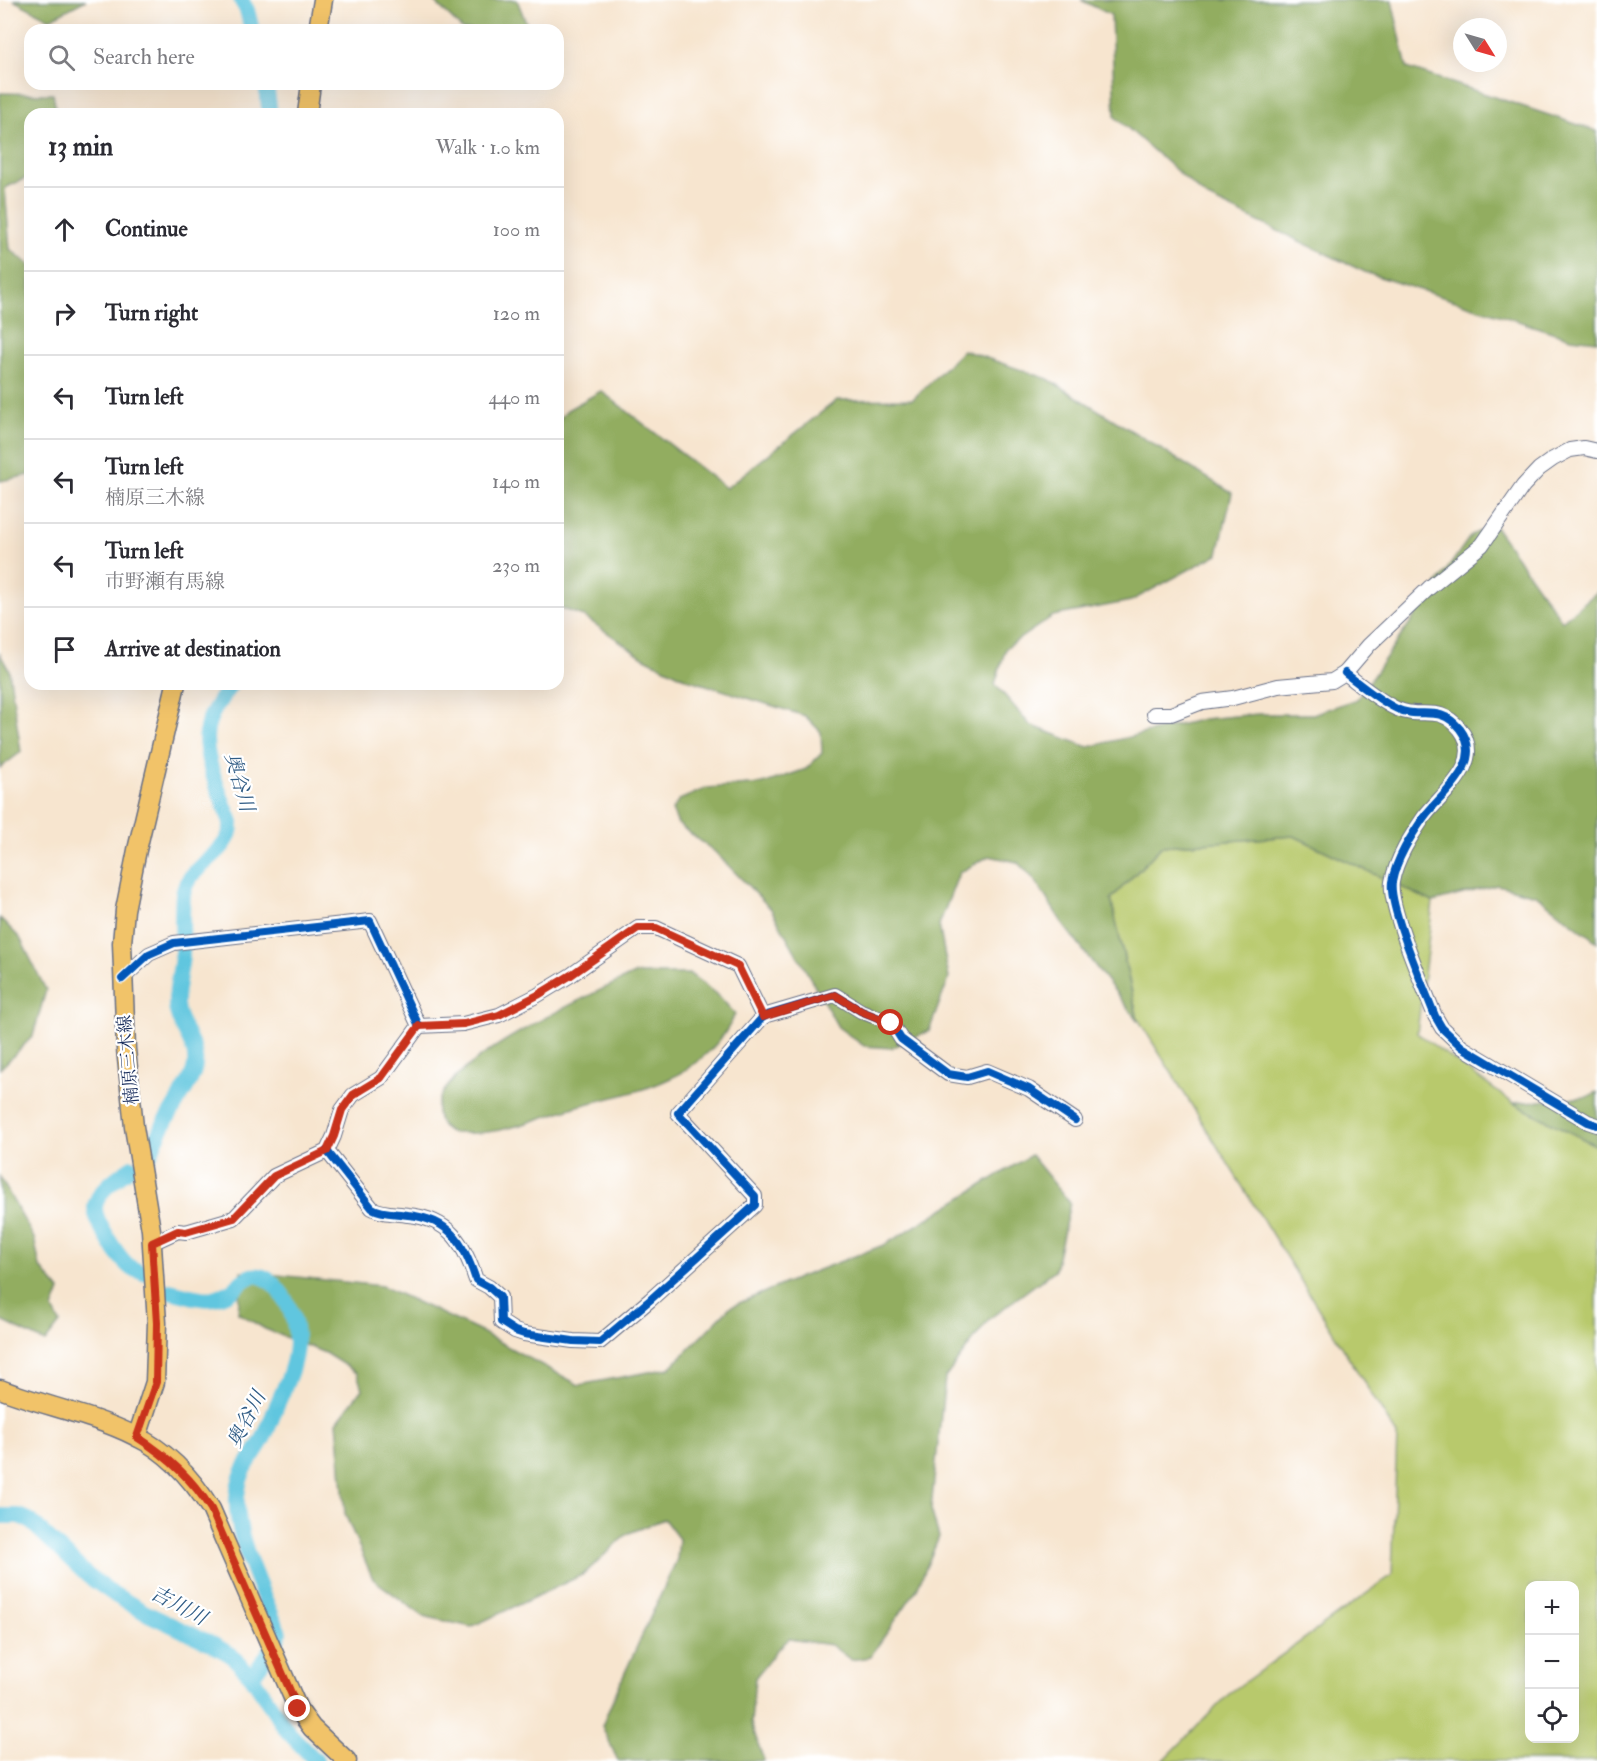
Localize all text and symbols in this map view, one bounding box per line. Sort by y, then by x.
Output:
north arrow [1453,18,1507,72]
search box [24,24,564,90]
icon: search [45,41,78,74]
text: Search here [93,43,195,71]
text: 13 min [48,131,113,163]
text: Walk · 1.0 km [436,135,540,160]
icon: ahead [48,213,81,246]
text: Continue [105,215,188,243]
text: 100 m [493,217,540,242]
icon: right [48,297,81,330]
text: Turn right [105,299,198,327]
text: 120 m [493,301,540,326]
icon: left [48,381,81,414]
text: Turn left [105,383,184,411]
text: 440 m [488,385,540,410]
text: Turn left [105,453,184,481]
icon: left [48,465,81,498]
text: 140 m [492,469,540,494]
text: 楠原三木線 [105,485,205,510]
text: Turn left [105,537,184,565]
icon: left [48,549,81,582]
text: 230 m [492,553,540,578]
text: 市野瀬有馬線 [105,569,225,594]
icon: arrive [48,633,81,666]
text: Arrive at destination [105,635,281,663]
water label: 奥谷川 [219,750,260,816]
route start [877,1009,903,1035]
street label: 楠原三木線 [113,1014,144,1106]
water label: 奥谷川 [222,1385,272,1452]
water label: 吉川川 [146,1580,213,1632]
map controls [1525,1581,1579,1743]
button: + [1525,1581,1579,1635]
button: − [1525,1635,1579,1689]
button: locate [1525,1689,1579,1743]
route end [284,1695,310,1721]

